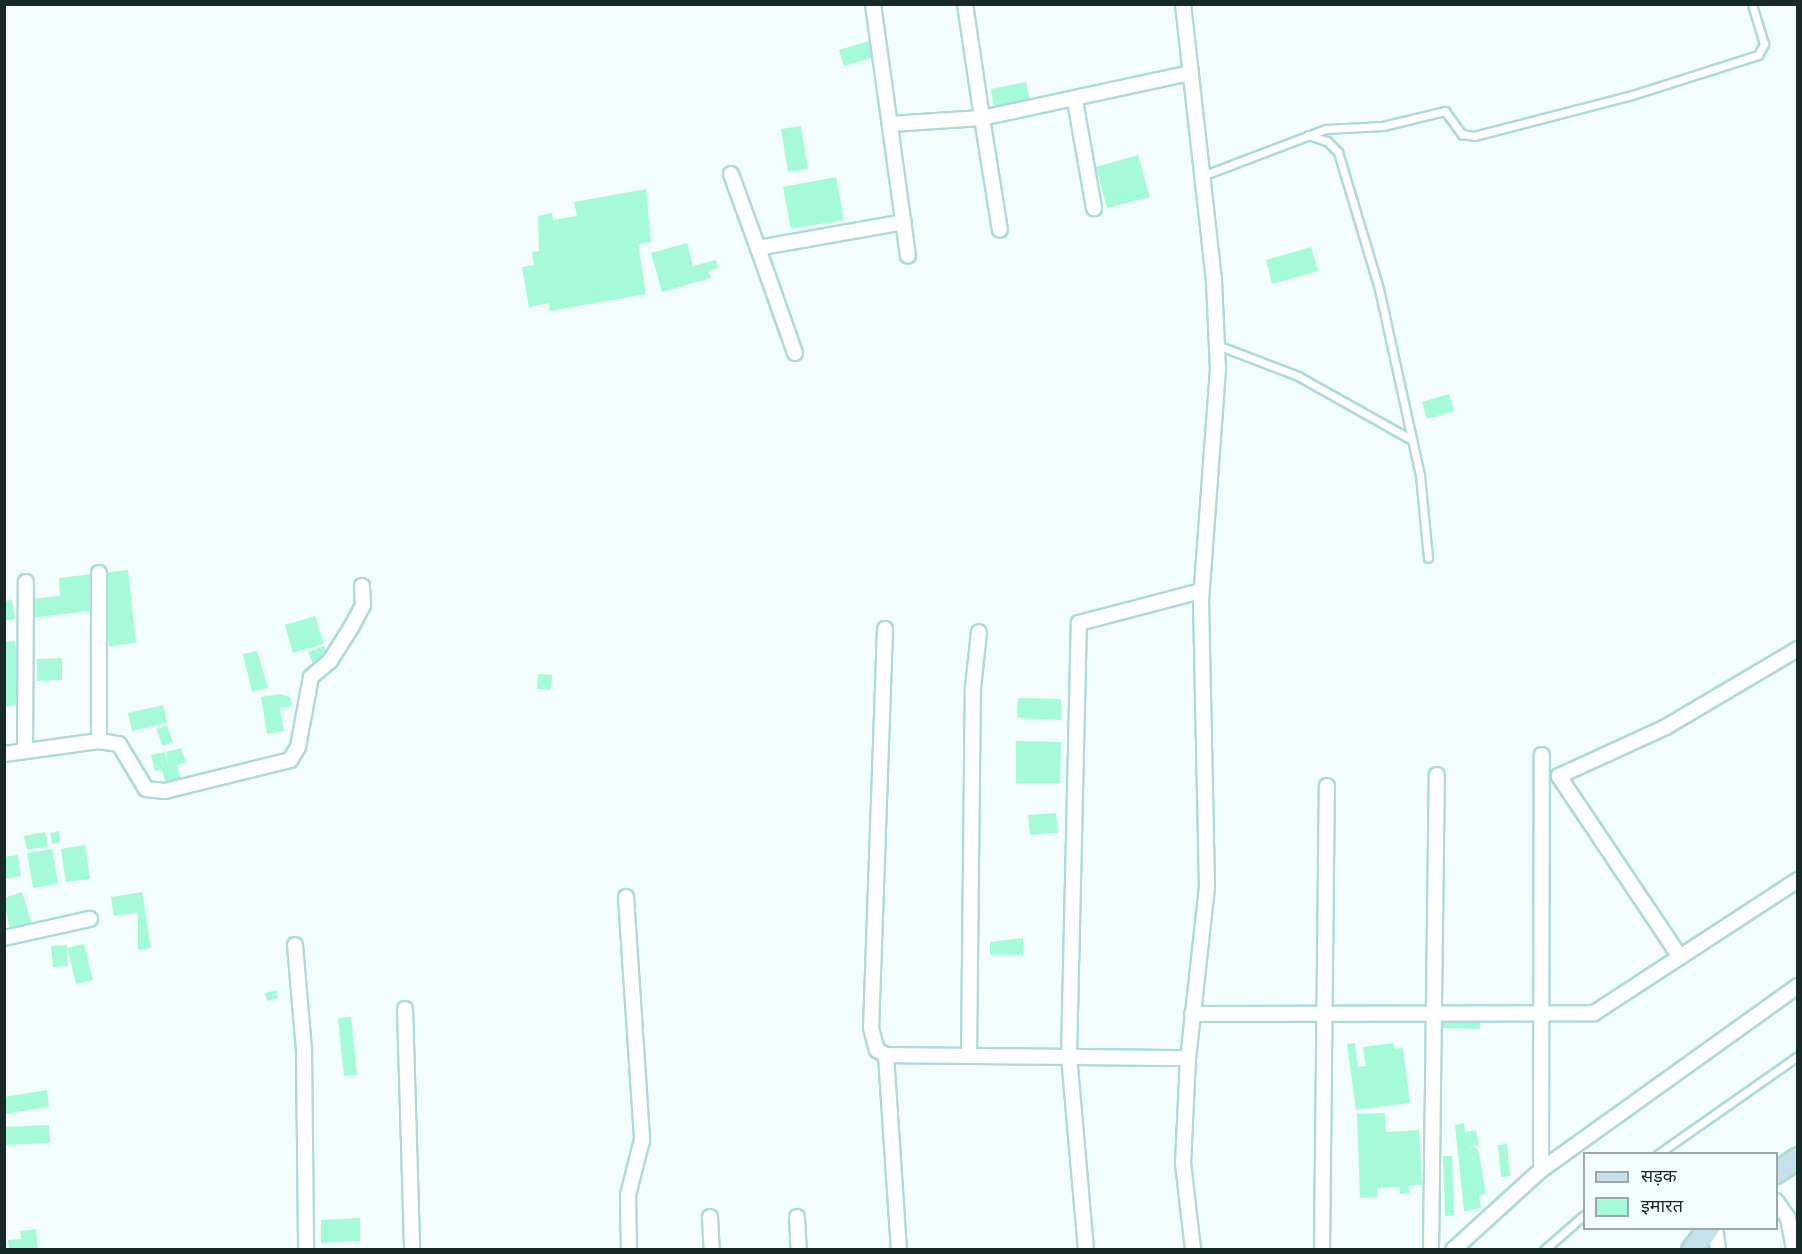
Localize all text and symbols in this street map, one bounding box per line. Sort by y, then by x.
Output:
legend [1583,1152,1778,1230]
text: सड़क [1641,1165,1677,1187]
text: इमारत [1641,1195,1683,1217]

